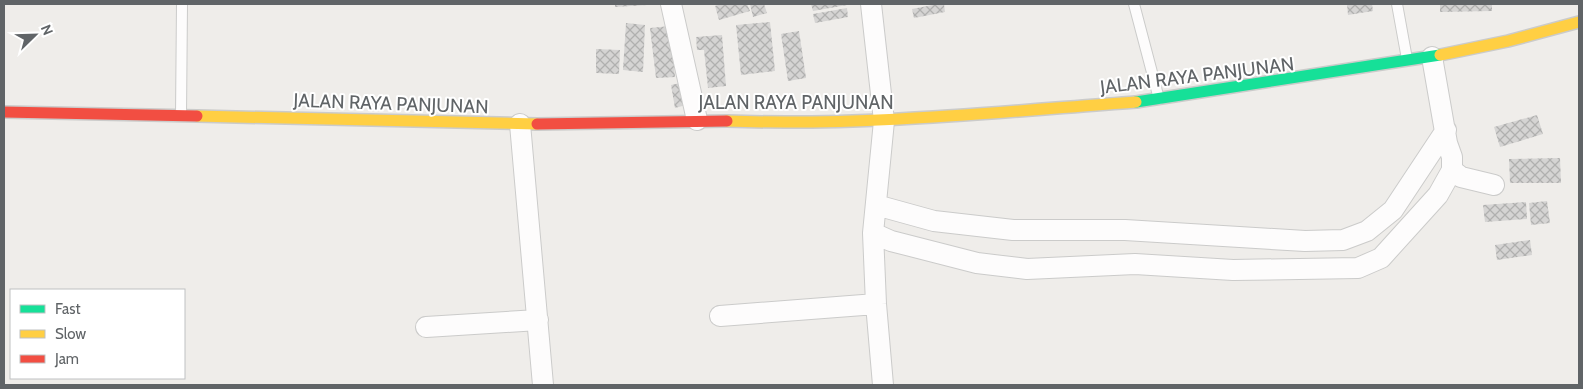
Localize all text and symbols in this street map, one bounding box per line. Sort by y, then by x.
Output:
north arrow [10,10,60,60]
text: N [37,22,57,38]
street label: JALAN RAYA PANJUNAN [1098,52,1295,99]
street label: JALAN RAYA PANJUNAN [292,89,489,118]
street label: JALAN RAYA PANJUNAN [697,91,894,114]
legend [10,289,185,379]
text: Fast [55,300,80,318]
text: Slow [55,325,86,343]
text: Jam [54,350,79,368]

